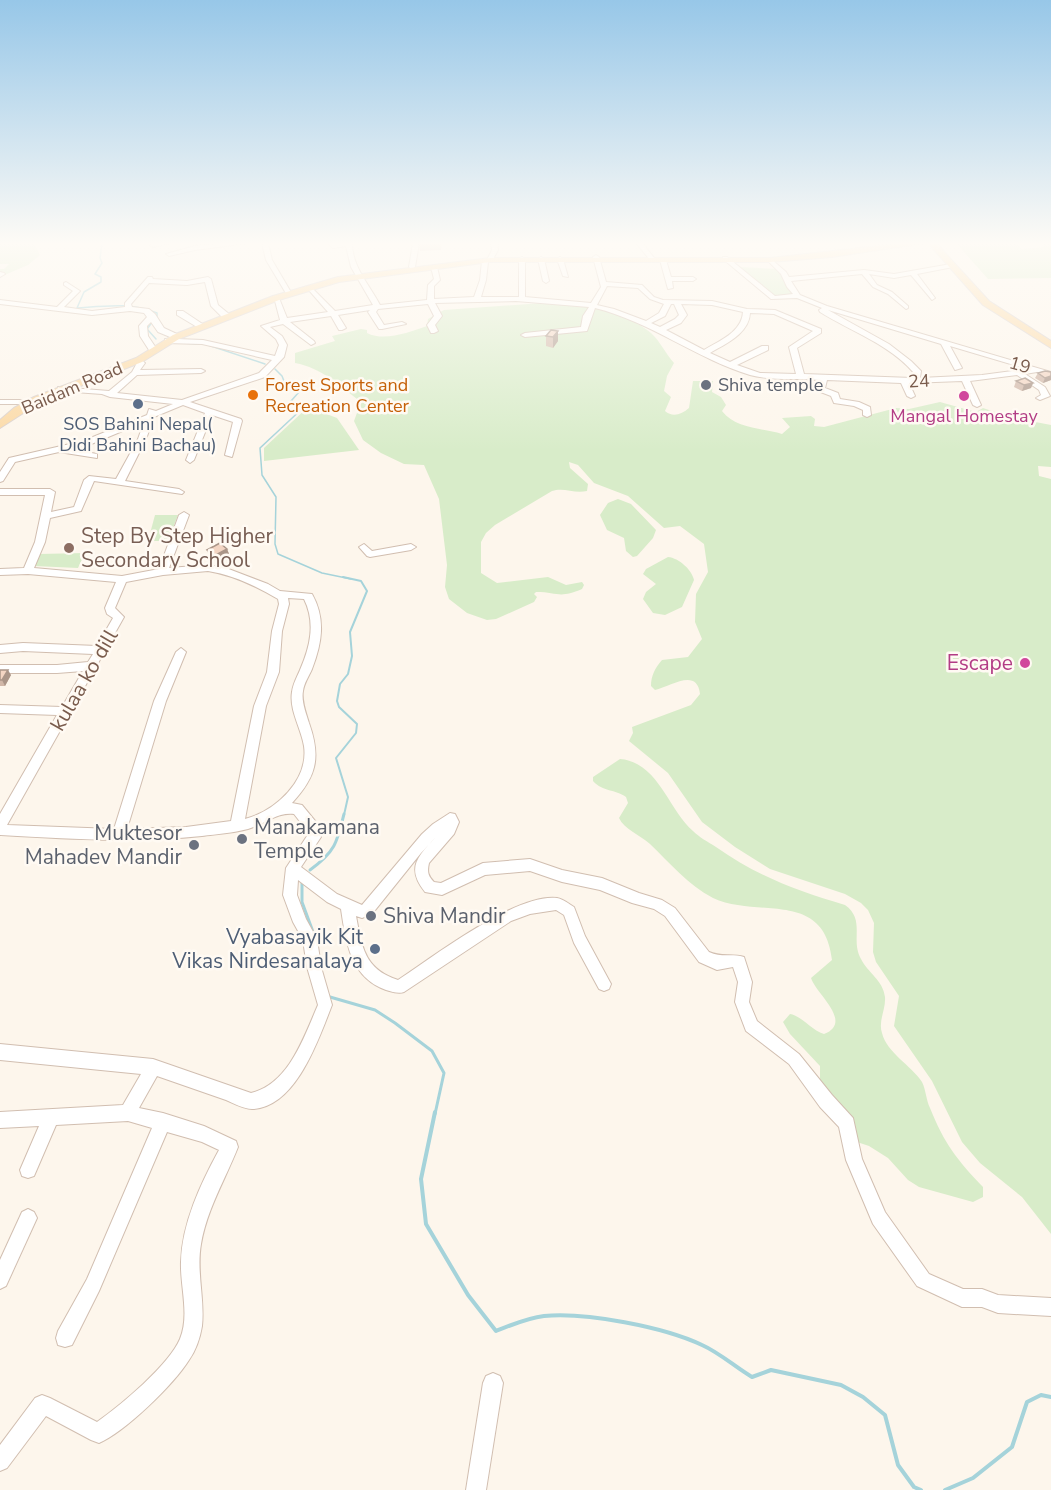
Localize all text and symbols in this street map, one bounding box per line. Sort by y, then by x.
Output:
street label: 19 [1006,350,1034,380]
street label: Baidam Road [18,356,126,420]
street label: 24 [908,368,931,394]
place label: Forest Sports and Recreation Center [265,373,410,418]
place label: Shiva temple [718,373,823,397]
marker: Shiva temple [699,378,713,392]
marker: Forest Sports and Recreation Center [246,388,260,402]
marker: Mangal Homestay [957,389,971,403]
marker: SOS Bahini Nepal( Didi Bahini Bachau) [131,397,145,411]
place label: Mangal Homestay [890,404,1038,428]
place label: SOS Bahini Nepal( Didi Bahini Bachau) [59,412,217,457]
place label: Step By Step Higher Secondary School [81,522,274,574]
marker: Step By Step Higher Secondary School [62,541,76,555]
street label: kulaa ko dill [44,623,125,736]
place label: Escape [947,649,1013,677]
marker: Escape [1018,656,1032,670]
place label: Manakamana Temple [254,813,380,865]
place label: Muktesor Mahadev Mandir [25,819,182,871]
marker: Manakamana Temple [235,832,249,846]
marker: Muktesor Mahadev Mandir [187,838,201,852]
place label: Shiva Mandir [383,902,506,930]
marker: Shiva Mandir [364,909,378,923]
place label: Vyabasayik Kit Vikas Nirdesanalaya [171,923,364,975]
marker: Vyabasayik Kit Vikas Nirdesanalaya [368,942,382,956]

